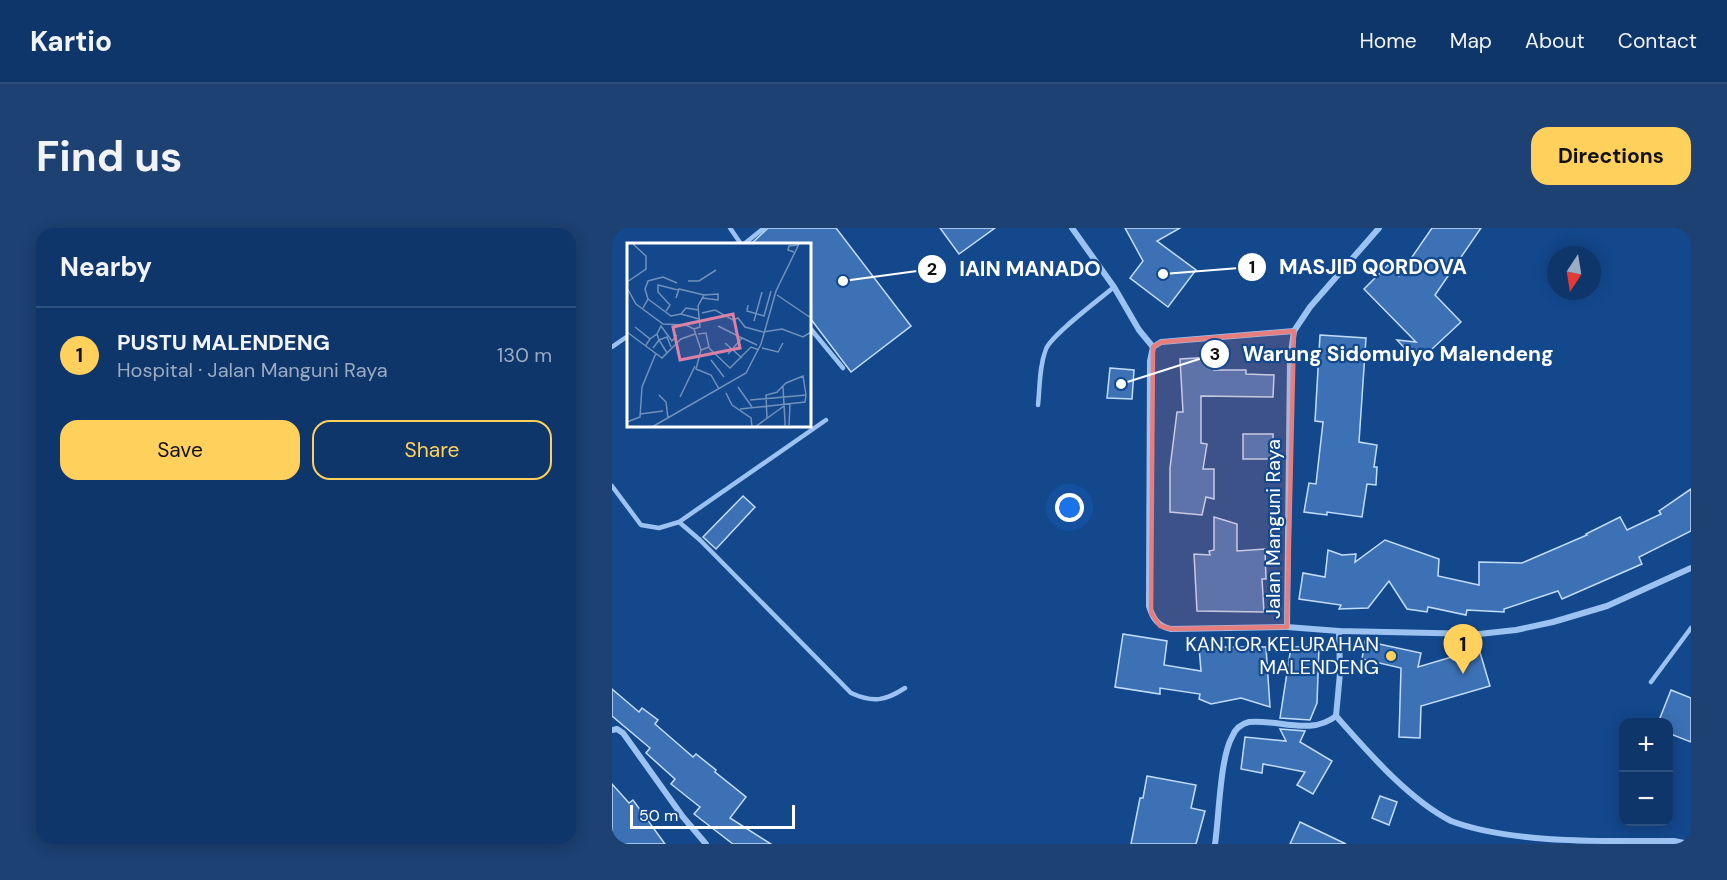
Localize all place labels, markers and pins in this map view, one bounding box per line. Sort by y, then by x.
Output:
callout: MASJID QORDOVA [1237,247,1479,286]
callout: IAIN MANADO [917,249,1112,288]
callout: Warung Sidomulyo Malendeng [1200,334,1565,373]
pin: 1 [1444,624,1482,674]
place label: KANTOR KELURAHAN MALENDENG [1185,631,1379,680]
marker: KANTOR KELURAHAN MALENDENG [1384,649,1398,663]

